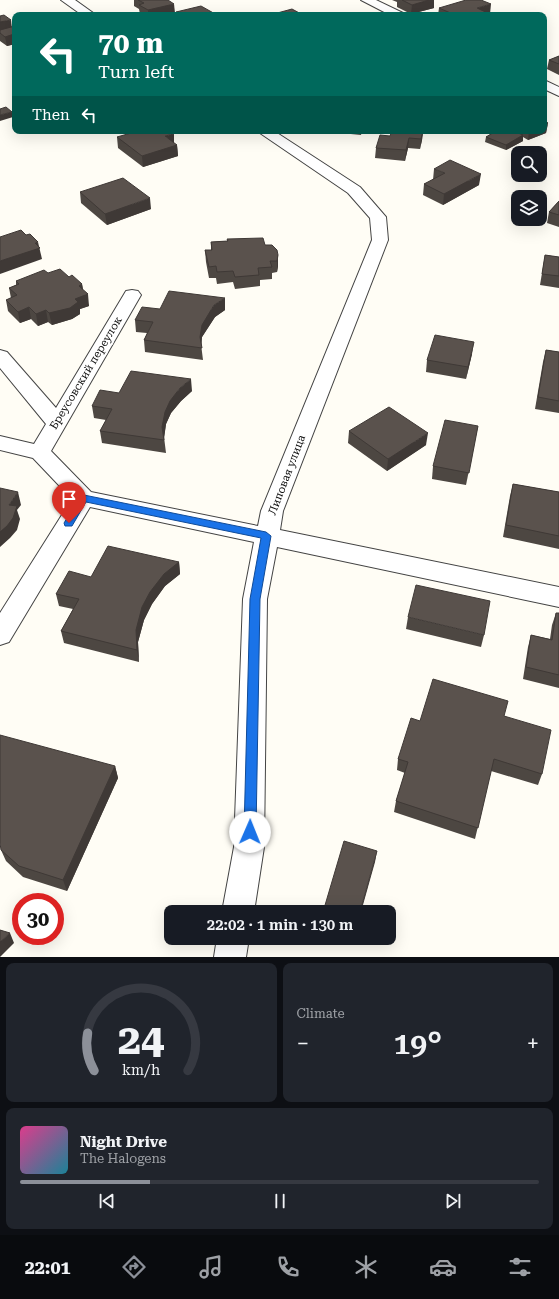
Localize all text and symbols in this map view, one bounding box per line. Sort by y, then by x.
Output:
text: 70 m [98,27,163,60]
icon: left [32,28,84,80]
text: Turn left [98,61,174,82]
icon: left [78,104,100,126]
text: Then [32,106,70,124]
map controls [511,146,547,226]
button: search [511,146,547,182]
button: layers [511,190,547,226]
street label: Бреусовский переулок [47,314,125,432]
street label: Липовая улица [266,433,308,517]
pin [52,482,86,523]
icon: arrive [58,488,80,510]
position arrow [229,811,271,853]
speed limit sign: 30 [12,893,64,945]
text: 22:02 · 1 min · 130 m [207,916,353,934]
text: Climate [297,1006,345,1021]
text: 24 [118,1014,165,1063]
text: 19° [394,1026,442,1061]
text: − [297,1031,309,1056]
text: + [527,1031,539,1056]
text: km/h [122,1061,160,1077]
text: Night Drive [80,1133,167,1151]
text: The Halogens [80,1151,166,1166]
icon: previous [96,1190,118,1212]
icon: pause [269,1190,291,1212]
icon: next [442,1190,464,1212]
icon: directions [120,1253,148,1281]
icon: music [197,1253,225,1281]
icon: phone [274,1253,302,1281]
icon: climate [352,1253,380,1281]
icon: car [429,1253,457,1281]
icon: filters [506,1253,534,1281]
text: 22:01 [25,1257,71,1278]

